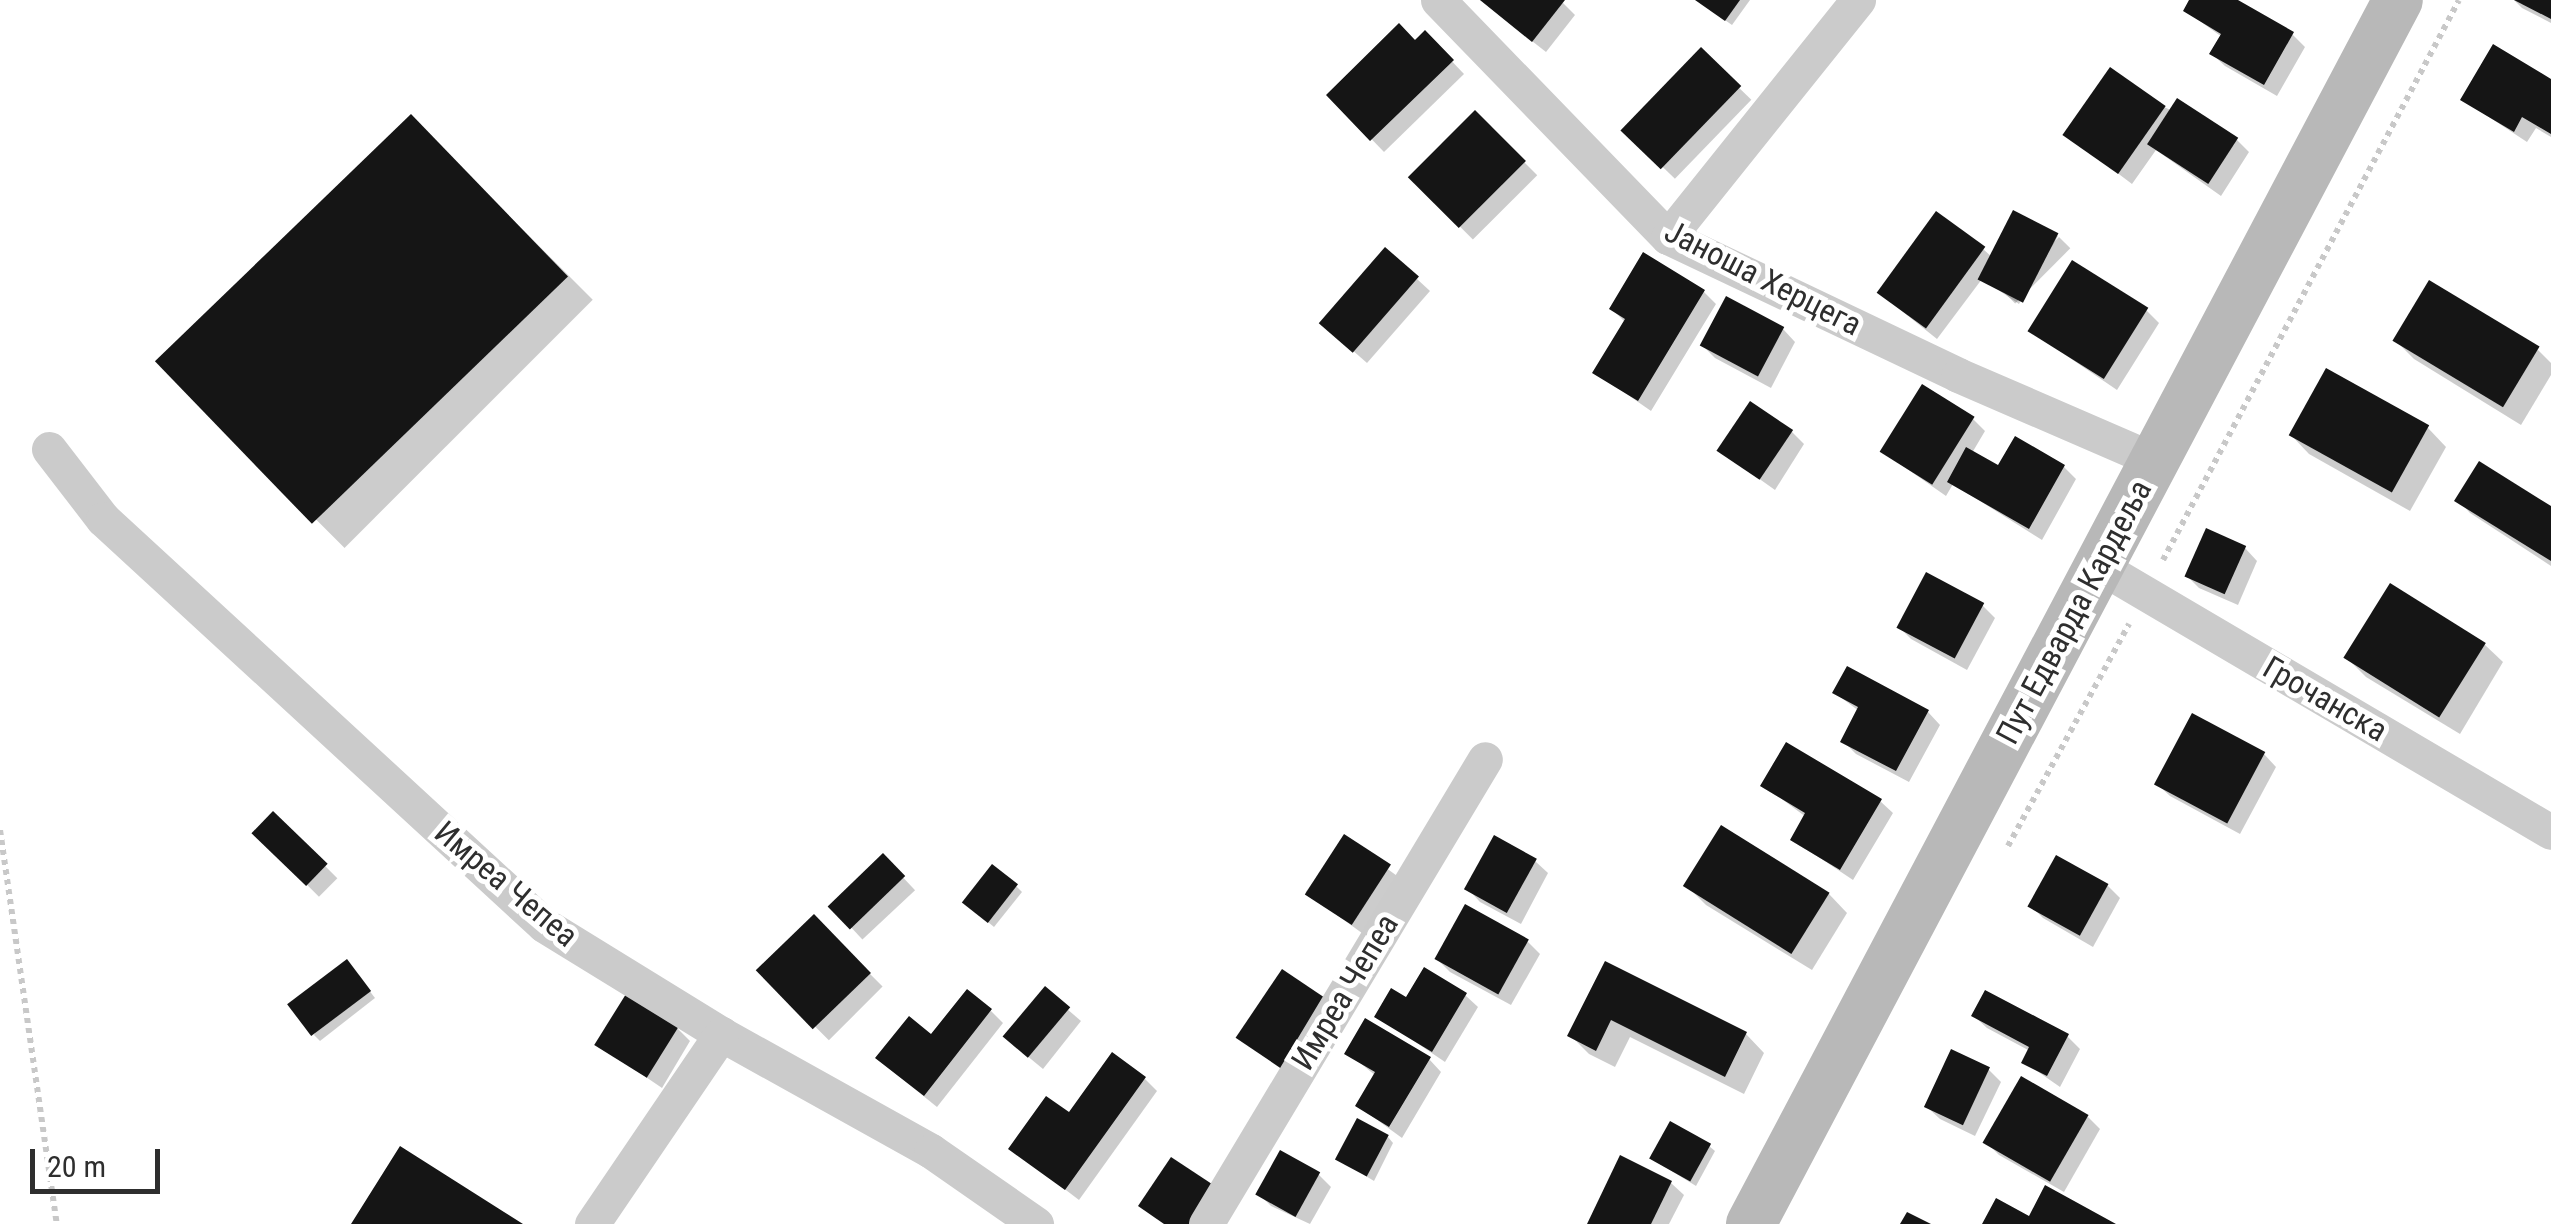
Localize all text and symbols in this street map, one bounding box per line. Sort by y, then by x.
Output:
street label: Јаноша Херцега [1658,212,1868,344]
street label: Пут Едварда Кардеља [1988,473,2160,751]
street label: Грочанска [2256,648,2394,750]
street label: Имреа Чепеа [427,813,585,955]
street label: Имреа Чепеа [1284,907,1406,1077]
scale bar [35,1129,165,1191]
text: 20 m [47,1149,106,1184]

